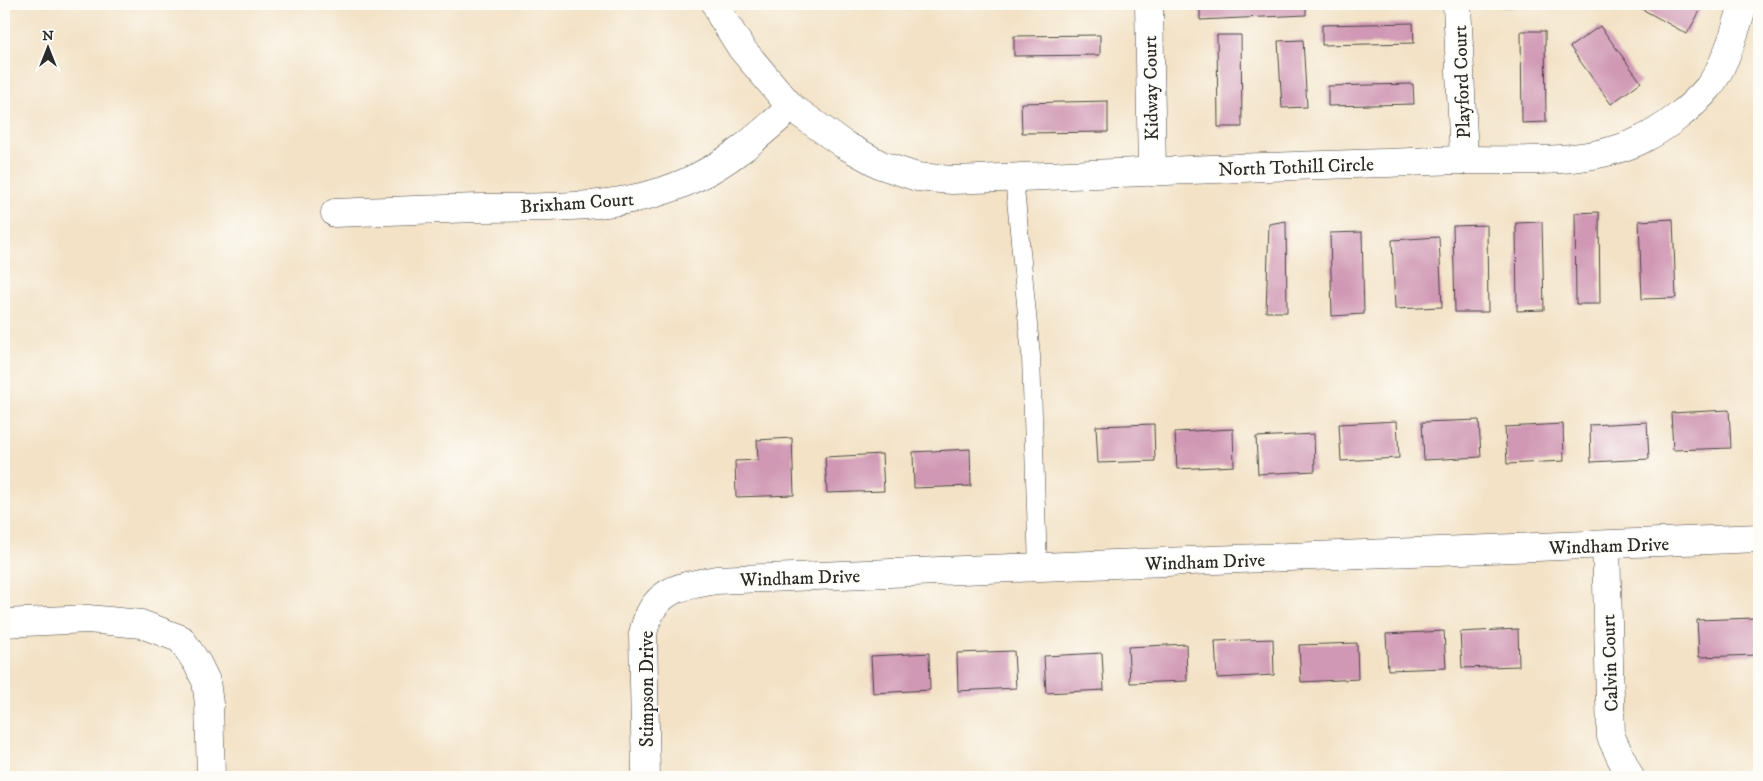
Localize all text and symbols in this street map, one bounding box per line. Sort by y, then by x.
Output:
north arrow [22,22,72,72]
street label: Playford Court [1449,25,1476,139]
text: N [42,27,54,45]
street label: Kidway Court [1139,35,1164,141]
street label: North Tothill Circle [1218,153,1374,182]
street label: Brixham Court [520,188,635,219]
street label: Windham Drive [1548,533,1670,560]
street label: Windham Drive [1144,549,1266,576]
street label: Windham Drive [739,565,861,592]
street label: Calvin Court [1597,614,1624,712]
street label: Stimpson Drive [636,631,659,747]

